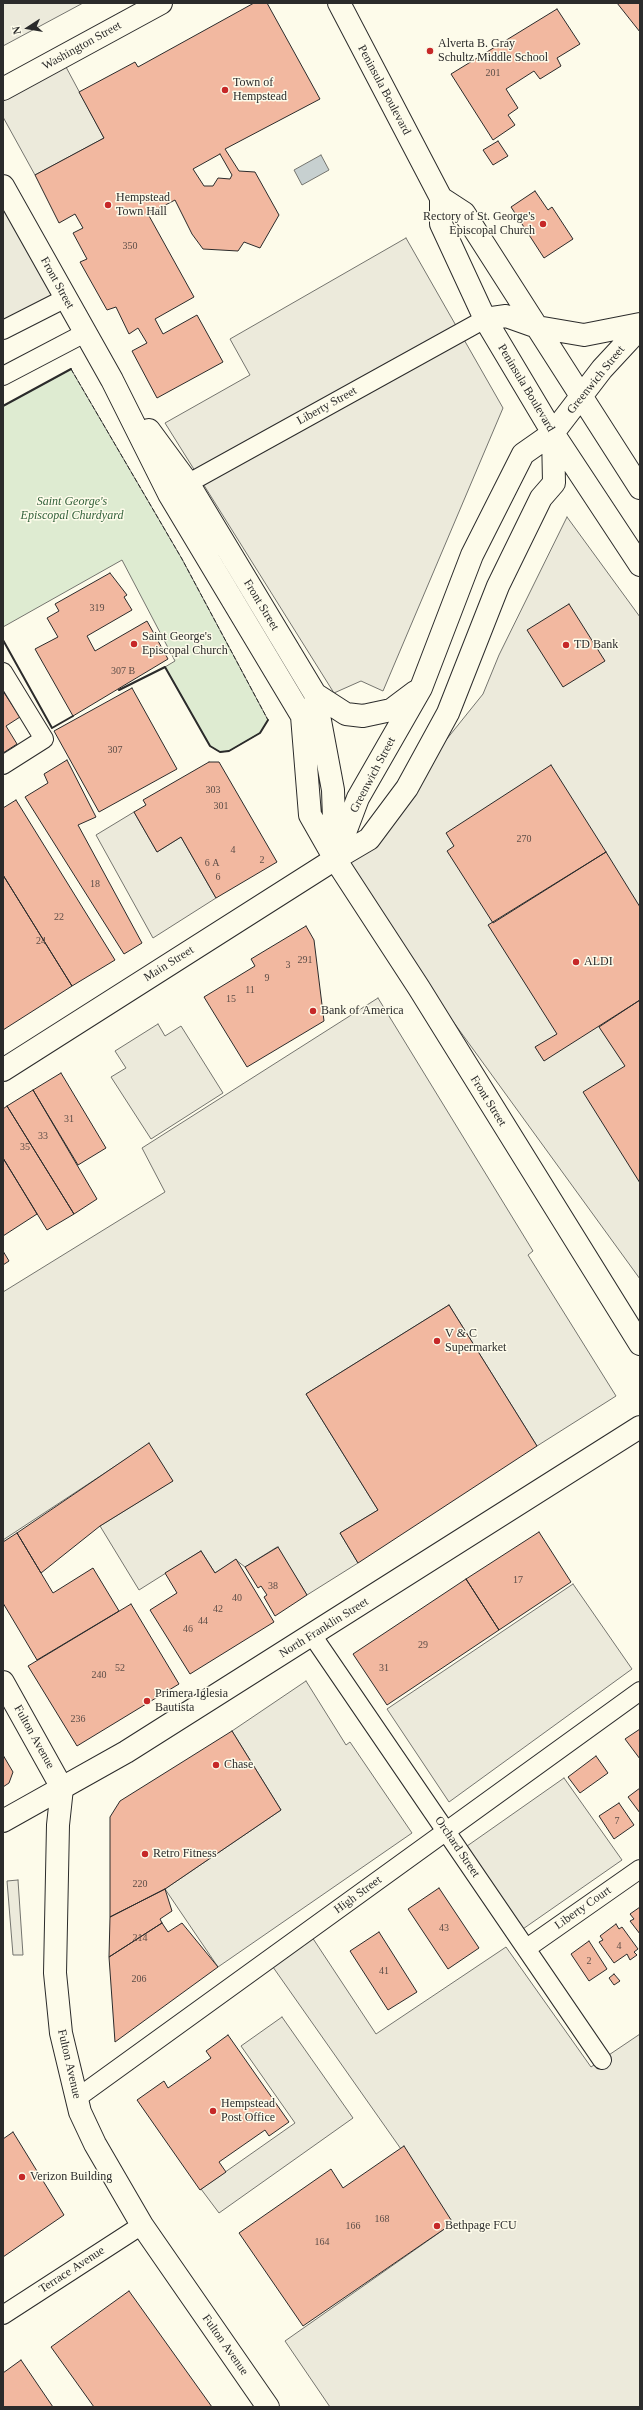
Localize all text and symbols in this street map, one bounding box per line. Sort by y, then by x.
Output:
north arrow [8,8,48,48]
street label: Washington Street [40,18,124,74]
text: N [10,25,23,36]
place label: Alverta B. Gray Schultz Middle School [438,37,548,65]
street label: Peninsula Boulevard [354,43,414,137]
marker: Alverta B. Gray Schultz Middle School [425,46,435,56]
house number: 201 [486,67,500,79]
place label: Town of Hempstead [233,76,287,104]
marker: Town of Hempstead [220,85,230,95]
place label: Hempstead Town Hall [116,191,170,219]
marker: Hempstead Town Hall [103,200,113,210]
place label: Rectory of St. George's Episcopal Church [423,210,535,238]
marker: Rectory of St. George's Episcopal Church [538,219,548,229]
house number: 350 [122,240,138,252]
street label: Front Street [37,255,77,311]
street label: Peninsula Boulevard [494,342,558,434]
street label: Greenwich Street [564,343,628,417]
street label: Liberty Street [295,384,359,428]
park label: Saint George's Episcopal Churdyard [21,495,123,523]
street label: Front Street [240,577,282,633]
house number: 319 [90,602,104,614]
place label: Saint George's Episcopal Church [142,630,228,658]
place label: TD Bank [574,638,618,652]
marker: Saint George's Episcopal Church [129,639,139,649]
marker: TD Bank [561,640,571,650]
house number: 307 B [111,665,135,677]
street label: Greenwich Street [347,735,399,815]
house number: 307 [108,744,122,756]
house number: 303 [206,784,220,796]
house number: 301 [214,800,228,812]
house number: 270 [516,833,532,845]
house number: 4 [230,844,236,856]
house number: 2 [260,854,264,866]
house number: 6 A [205,857,219,869]
house number: 6 [216,871,220,883]
house number: 18 [90,878,100,890]
house number: 22 [54,911,64,923]
house number: 24 [36,935,46,947]
street label: Main Street [141,943,197,985]
house number: 291 [298,954,312,966]
place label: ALDI [584,955,613,969]
marker: ALDI [571,957,581,967]
house number: 3 [286,959,290,971]
house number: 9 [264,972,270,984]
house number: 11 [245,984,255,996]
house number: 15 [226,993,236,1005]
place label: Bank of America [321,1004,404,1018]
marker: Bank of America [308,1006,318,1016]
street label: Front Street [467,1073,509,1129]
house number: 31 [64,1113,74,1125]
house number: 33 [38,1130,48,1142]
house number: 35 [20,1141,30,1153]
place label: V & C Supermarket [445,1327,506,1355]
marker: V & C Supermarket [432,1336,442,1346]
house number: 17 [513,1574,523,1586]
house number: 38 [268,1580,278,1592]
house number: 40 [232,1592,242,1604]
street label: North Franklin Street [277,1595,371,1661]
house number: 42 [213,1603,223,1615]
house number: 44 [198,1615,208,1627]
house number: 46 [183,1623,193,1635]
house number: 29 [418,1639,428,1651]
house number: 52 [115,1662,125,1674]
house number: 31 [379,1662,389,1674]
house number: 240 [92,1669,106,1681]
place label: Primera Iglesia Bautista [155,1687,228,1715]
marker: Primera Iglesia Bautista [142,1696,152,1706]
street label: Fulton Avenue [11,1703,57,1771]
house number: 236 [70,1713,86,1725]
place label: Chase [224,1758,253,1772]
marker: Chase [211,1760,221,1770]
street label: Orchard Street [431,1814,483,1880]
house number: 7 [614,1815,620,1827]
place label: Retro Fitness [153,1847,217,1861]
marker: Retro Fitness [140,1849,150,1859]
street label: High Street [332,1873,384,1917]
house number: 220 [132,1878,148,1890]
street label: Liberty Court [552,1883,614,1933]
house number: 43 [439,1922,449,1934]
house number: 214 [132,1932,148,1944]
house number: 4 [616,1940,622,1952]
house number: 2 [586,1955,592,1967]
house number: 41 [379,1965,389,1977]
house number: 206 [132,1973,146,1985]
street label: Fulton Avenue [54,2028,84,2100]
place label: Hempstead Post Office [221,2097,275,2125]
marker: Hempstead Post Office [208,2106,218,2116]
place label: Verizon Building [30,2170,112,2184]
marker: Verizon Building [17,2172,27,2182]
house number: 168 [374,2213,390,2225]
place label: Bethpage FCU [445,2219,517,2233]
house number: 166 [346,2220,360,2232]
marker: Bethpage FCU [432,2221,442,2231]
house number: 164 [314,2236,330,2248]
street label: Terrace Avenue [37,2243,107,2297]
street label: Fulton Avenue [199,2312,251,2378]

